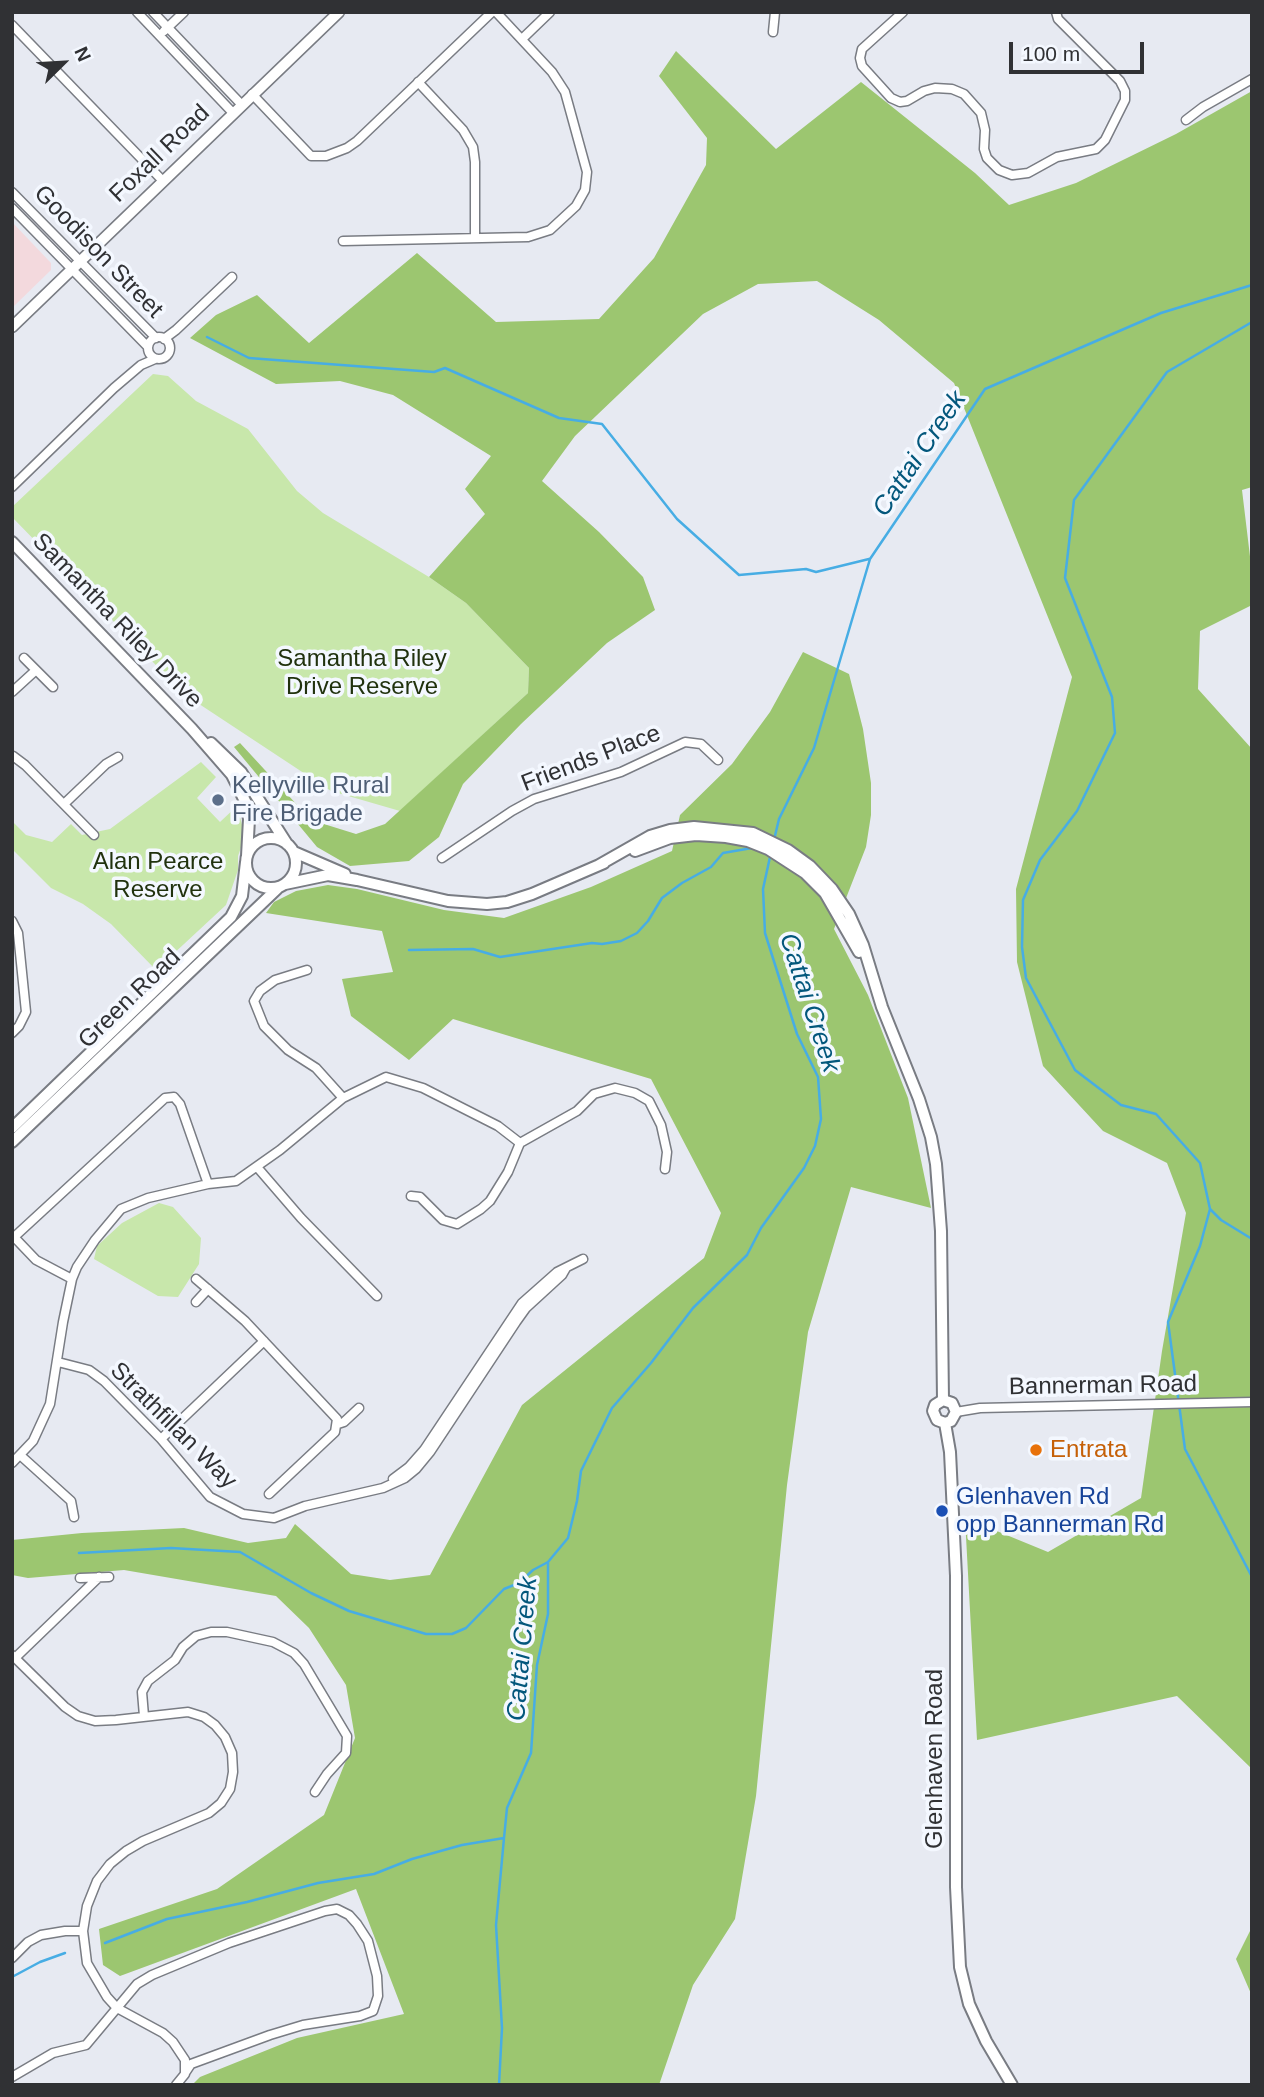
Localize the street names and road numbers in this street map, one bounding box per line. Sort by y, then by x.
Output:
street label: Foxall Road [104,99,216,209]
street label: Goodison Street [27,180,169,324]
street label: Samantha Riley Drive [26,528,208,714]
street label: Friends Place [517,719,665,799]
street label: Green Road [73,943,187,1055]
street label: Strathfillan Way [104,1357,242,1495]
street label: Bannerman Road [1009,1370,1197,1402]
street label: Glenhaven Road [921,1669,949,1849]

